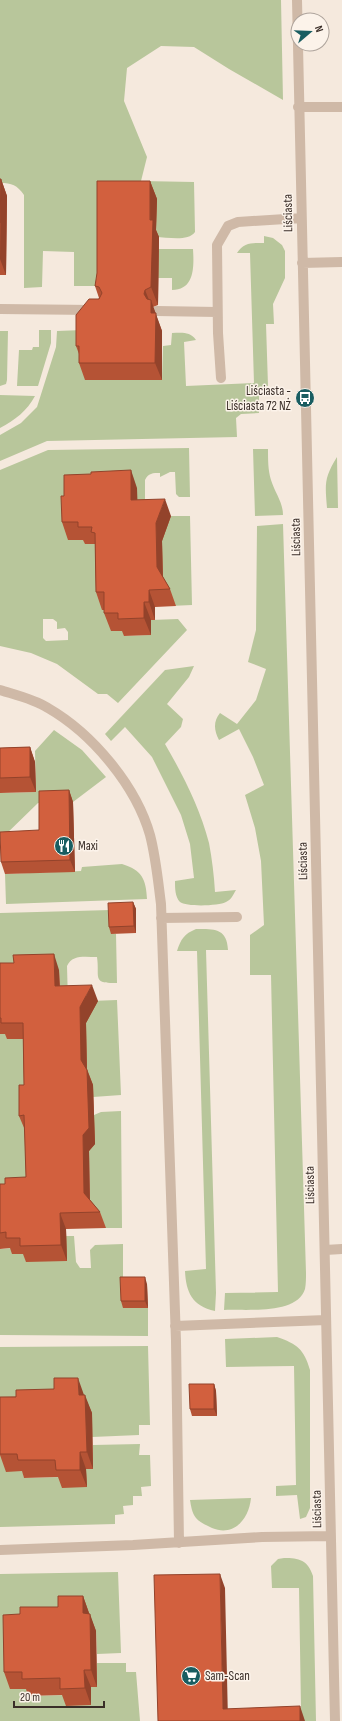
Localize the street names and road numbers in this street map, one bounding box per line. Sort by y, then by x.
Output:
street label: Liściasta [280,194,296,232]
street label: Liściasta [288,518,304,556]
street label: Liściasta [295,842,311,880]
street label: Liściasta [302,1166,318,1204]
street label: Liściasta [309,1490,325,1528]

